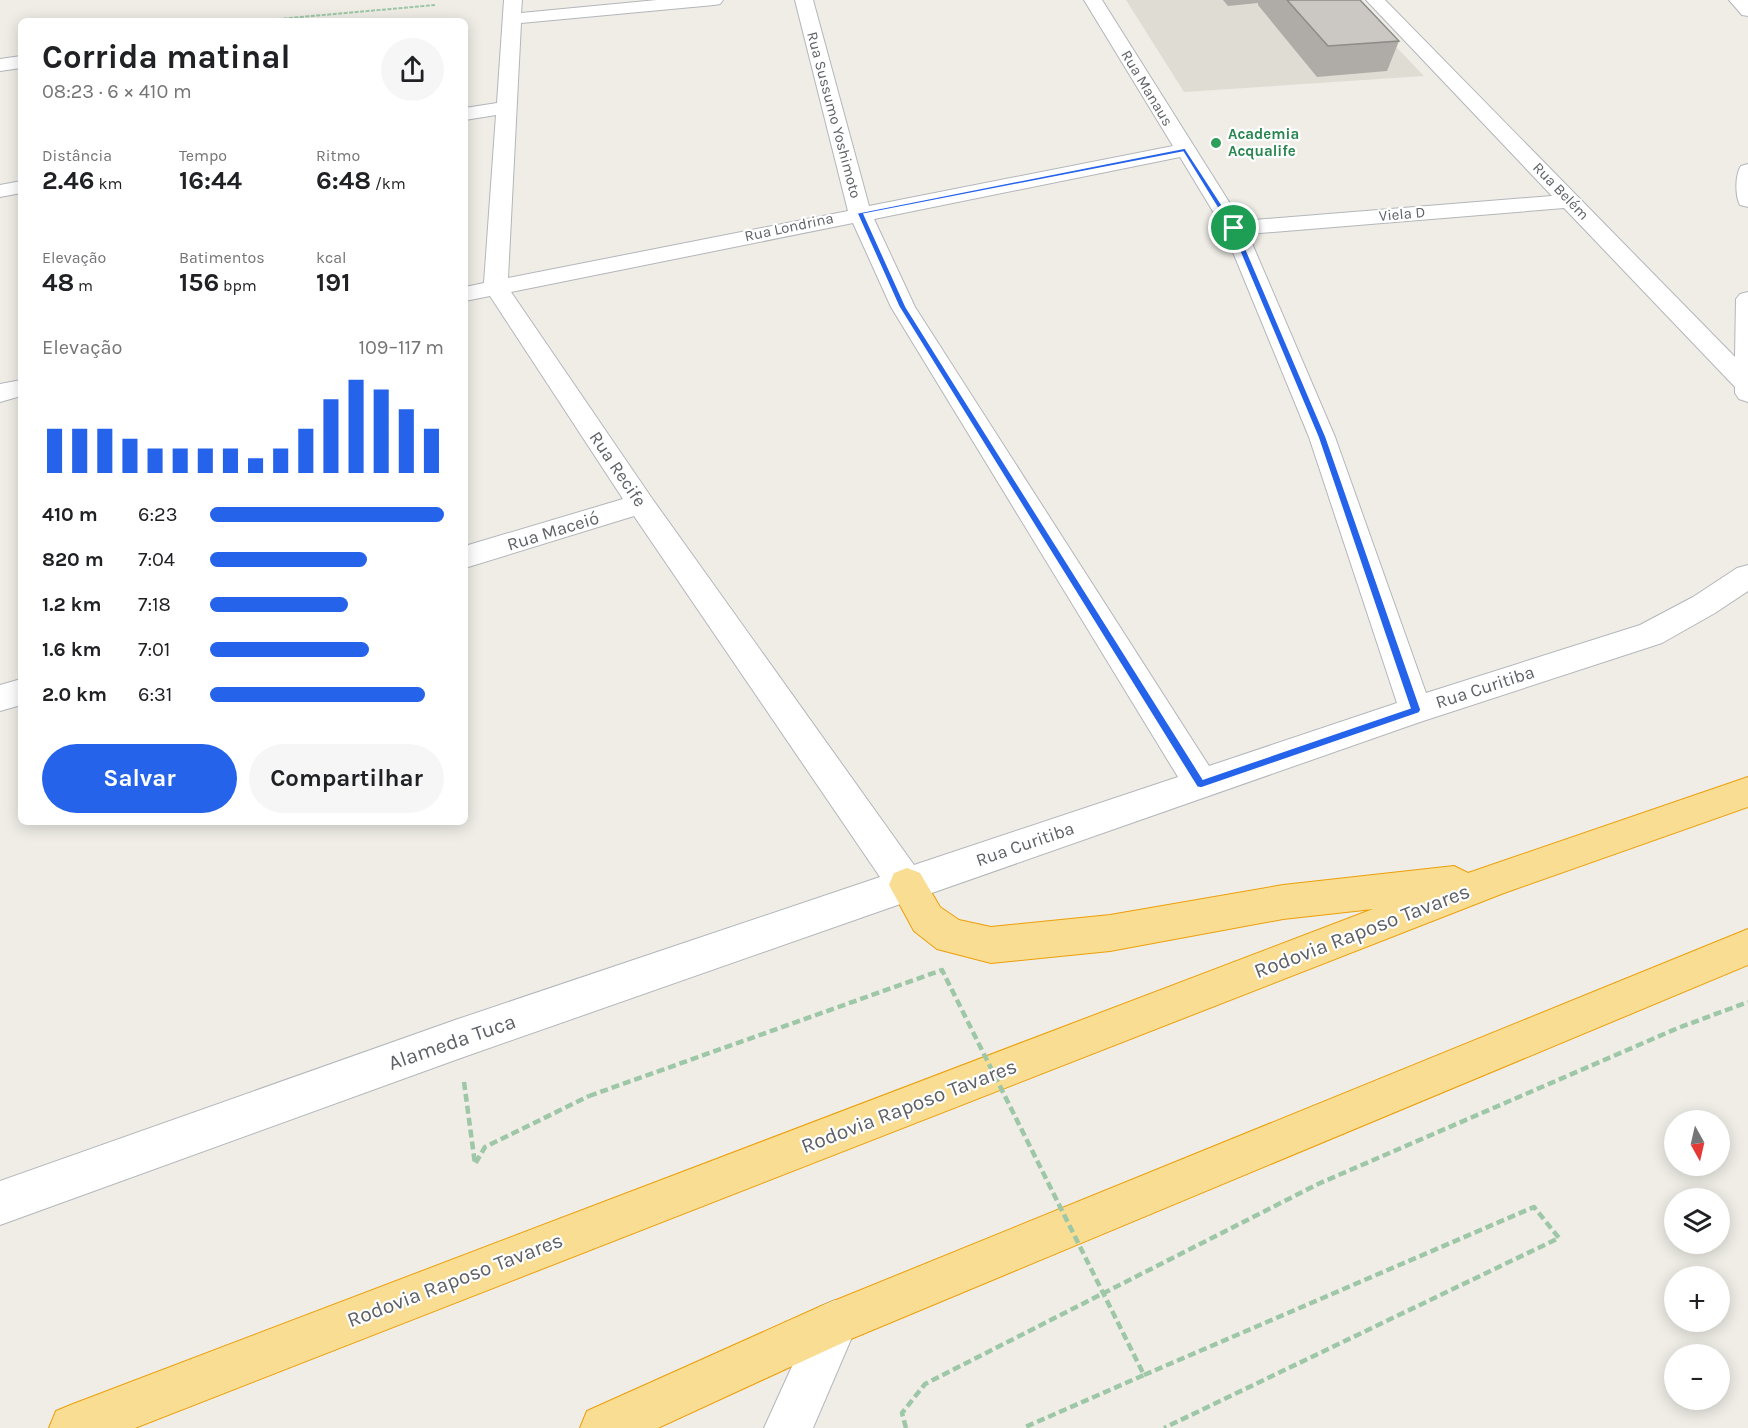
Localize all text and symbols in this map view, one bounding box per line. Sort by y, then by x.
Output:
street label: Rua Sussumo Yoshimoto [803,30,865,200]
text: Corrida matinal [42,38,291,76]
button: share [381,38,444,101]
street label: Rua Manaus [1117,47,1177,129]
text: 08:23 · 6 × 410 m [42,80,192,103]
place label: Academia Acqualife [1228,125,1299,160]
marker: Academia Acqualife [1209,136,1223,150]
text: Distância [42,146,112,165]
text: Tempo [179,146,227,165]
text: Ritmo [316,146,360,165]
street label: Rua Belém [1529,158,1593,224]
text: 2.46 [42,165,95,196]
text: 16:44 [179,165,242,196]
text: 6:48 [316,165,371,196]
text: km [95,174,122,193]
text: /km [371,174,406,193]
pin [1208,202,1259,253]
street label: Viela D [1378,203,1426,225]
street label: Rua Londrina [743,209,835,245]
icon: arrive [1217,211,1250,244]
text: Elevação [42,248,106,267]
text: Batimentos [179,248,265,267]
text: kcal [316,248,347,267]
text: 48 [42,267,74,298]
text: 156 [179,267,219,298]
text: 191 [316,267,350,298]
text: m [74,276,93,295]
text: bpm [219,276,257,295]
text: Elevação [42,336,122,359]
text: 109–117 m [358,336,444,359]
street label: Rua Recife [585,427,651,511]
text: 410 m [42,503,98,526]
text: 6:23 [138,503,177,526]
street label: Rua Maceió [504,507,602,555]
text: 820 m [42,548,104,571]
text: 7:04 [138,548,175,571]
text: 1.2 km [42,593,101,616]
text: 7:18 [138,593,171,616]
text: 1.6 km [42,638,101,661]
text: 7:01 [138,638,170,661]
street label: Rua Curitiba [1433,661,1537,713]
text: 2.0 km [42,683,107,706]
text: 6:31 [138,683,172,706]
button: Salvar [42,744,237,813]
button: Compartilhar [249,744,444,813]
street label: Rua Curitiba [973,817,1077,871]
street label: Rodovia Raposo Tavares [1251,879,1473,983]
street label: Alameda Tuca [385,1009,519,1075]
street label: Rodovia Raposo Tavares [798,1054,1020,1158]
north arrow [1664,1110,1730,1176]
map controls [1664,1110,1730,1410]
button: layers [1664,1188,1730,1254]
street label: Rodovia Raposo Tavares [344,1228,566,1332]
button: + [1664,1266,1730,1332]
button: − [1664,1344,1730,1410]

